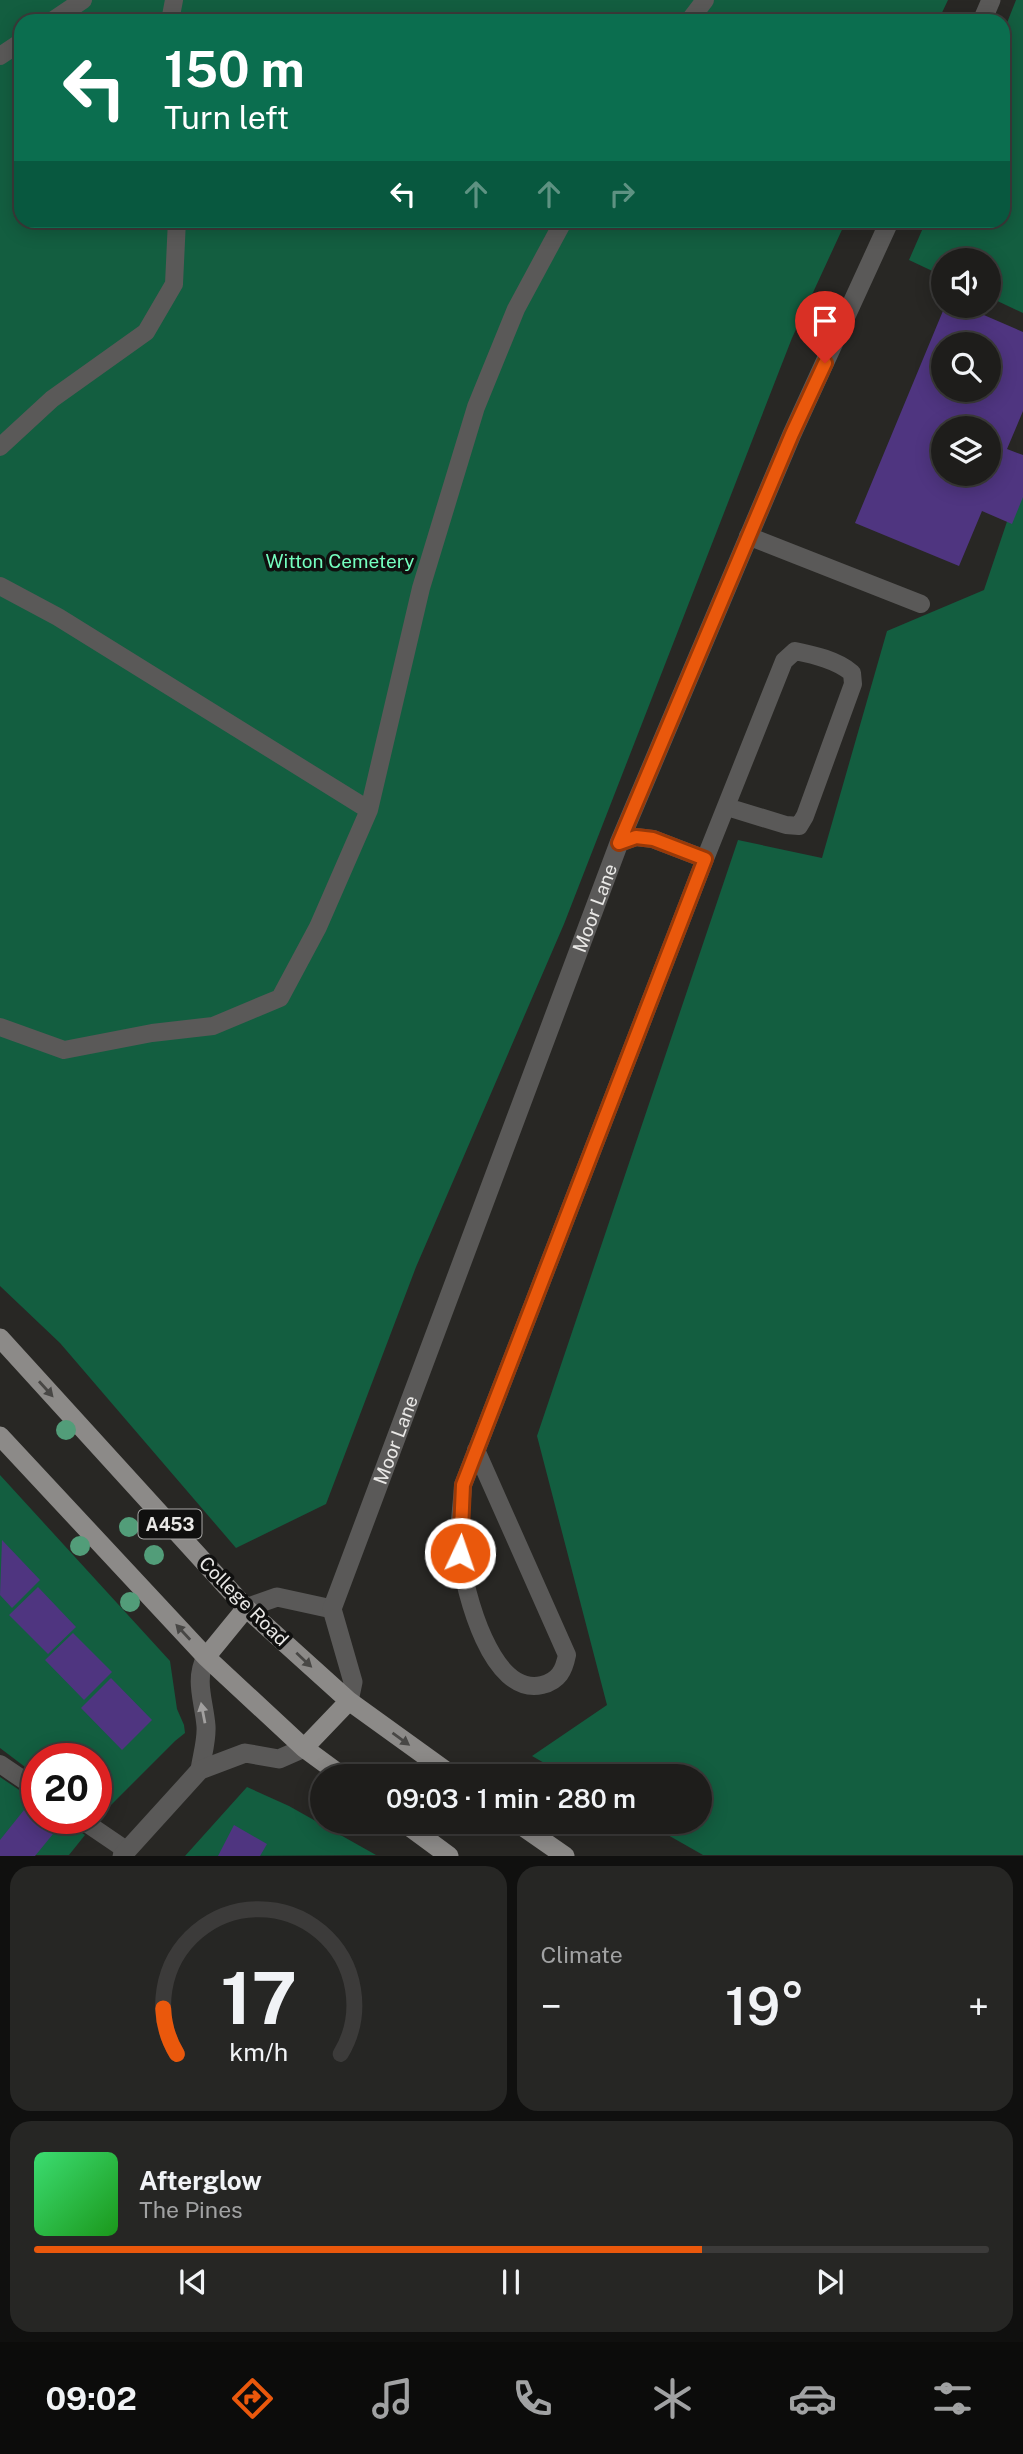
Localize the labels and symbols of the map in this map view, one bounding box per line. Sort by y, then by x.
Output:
pin [795,291,855,363]
park label: Witton Cemetery [265,550,415,572]
street label: Moor Lane [568,860,621,955]
one-way arrow [38,1380,54,1398]
street label: Moor Lane [369,1392,422,1487]
road number: A453 [138,1510,202,1539]
position arrow [423,1516,497,1590]
street label: College Road [195,1552,293,1650]
one-way arrow [175,1624,191,1641]
one-way arrow [295,1651,312,1667]
one-way arrow [197,1702,208,1724]
one-way arrow [392,1731,410,1745]
speed limit sign: 20 [21,1743,112,1834]

